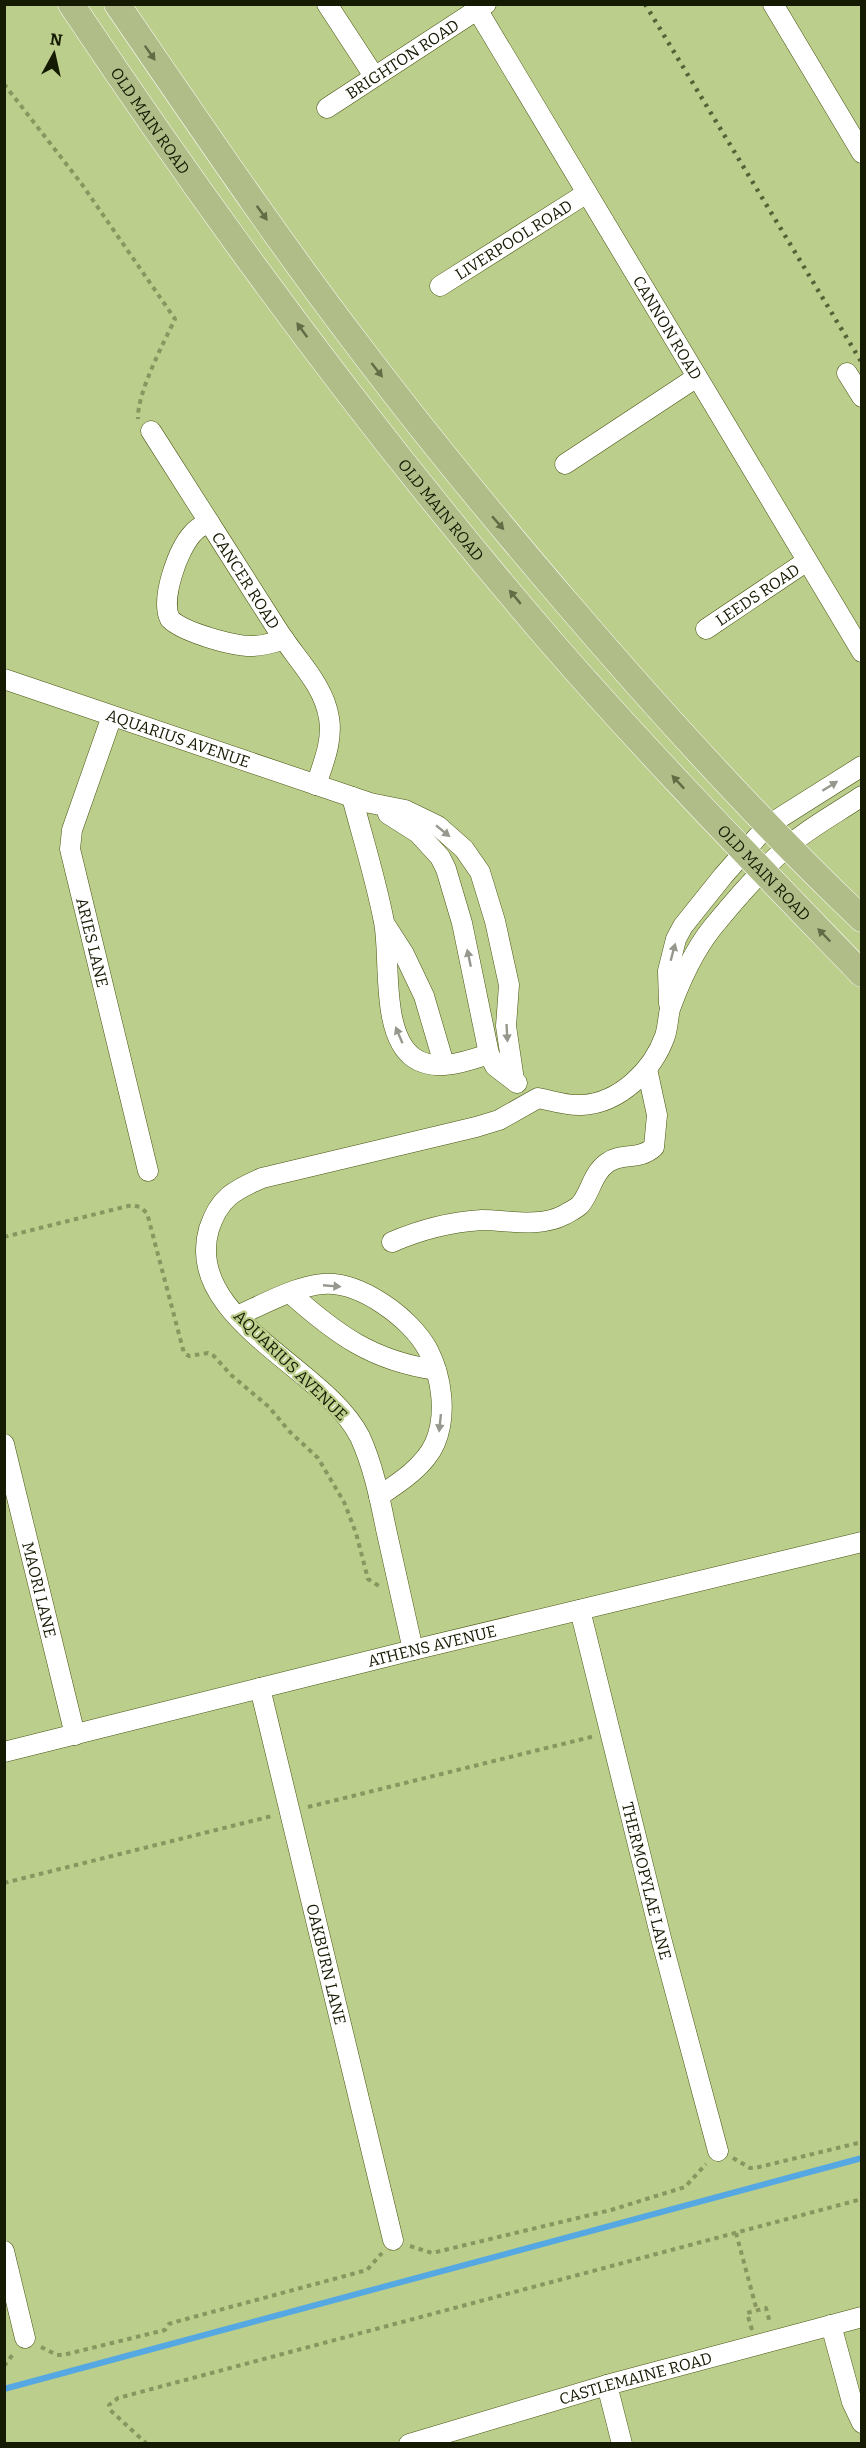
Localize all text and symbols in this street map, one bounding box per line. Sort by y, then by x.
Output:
street label: BRIGHTON ROAD [343,15,463,103]
north arrow [24,24,84,84]
text: N [49,29,63,50]
one-way arrow [144,44,156,60]
street label: OLD MAIN ROAD [106,64,194,178]
street label: LIVERPOOL ROAD [452,196,576,284]
one-way arrow [256,204,268,220]
street label: CANNON ROAD [629,272,706,383]
one-way arrow [296,323,308,339]
one-way arrow [371,362,384,378]
street label: OLD MAIN ROAD [394,455,488,565]
one-way arrow [492,515,505,531]
street label: CANCER ROAD [208,528,284,633]
street label: LEEDS ROAD [712,560,803,630]
one-way arrow [509,590,522,605]
street label: AQUARIUS AVENUE [104,705,253,772]
one-way arrow [671,774,685,789]
one-way arrow [821,781,838,792]
street label: OLD MAIN ROAD [713,821,814,925]
one-way arrow [435,825,451,838]
street label: ARIES LANE [72,896,112,989]
one-way arrow [817,928,831,942]
one-way arrow [669,943,678,961]
one-way arrow [464,949,474,968]
one-way arrow [502,1023,511,1042]
one-way arrow [394,1026,403,1044]
one-way arrow [322,1281,341,1291]
street label: AQUARIUS AVENUE [230,1306,351,1424]
one-way arrow [435,1413,445,1432]
street label: MAORI LANE [18,1540,60,1640]
street label: ATHENS AVENUE [366,1621,498,1671]
street label: THERMOPYLAE LANE [618,1800,675,1962]
street label: OAKBURN LANE [302,1902,350,2027]
street label: CASTLEMAINE ROAD [557,2348,714,2409]

